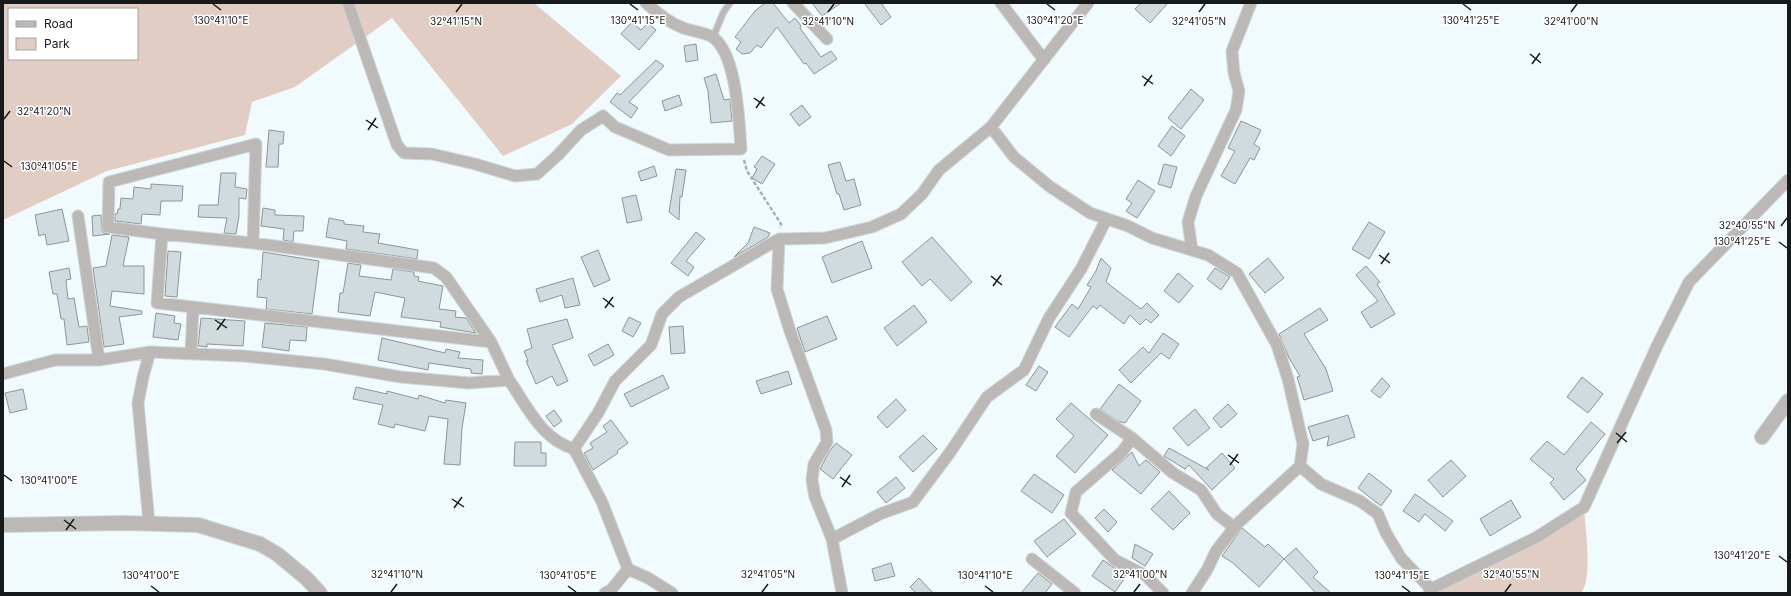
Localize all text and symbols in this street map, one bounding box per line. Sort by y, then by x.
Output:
legend [8,8,138,60]
text: 130°41'10"E [193,14,249,26]
text: 130°41'15"E [611,14,665,26]
text: 130°41'20"E [1026,14,1084,26]
text: 130°41'25"E [1443,14,1499,26]
text: 32°41'15"N [430,15,482,27]
text: 32°41'10"N [802,15,854,27]
text: 32°41'05"N [1172,15,1226,27]
text: 32°41'00"N [1544,15,1598,27]
text: Road [44,16,73,31]
text: Park [44,36,70,51]
text: 32°41'20"N [17,105,71,117]
text: 130°41'05"E [20,160,78,172]
text: 32°40'55"N [1719,219,1775,231]
text: 130°41'25"E [1714,235,1770,247]
text: 130°41'00"E [20,474,78,486]
text: 130°41'20"E [1713,549,1771,561]
text: 32°41'10"N [371,568,423,580]
text: 32°41'05"N [741,568,795,580]
text: 32°41'00"N [1113,568,1167,580]
text: 32°40'55"N [1483,568,1539,580]
text: 130°41'00"E [122,569,180,581]
text: 130°41'05"E [539,569,597,581]
text: 130°41'10"E [957,569,1013,581]
text: 130°41'15"E [1375,569,1429,581]

